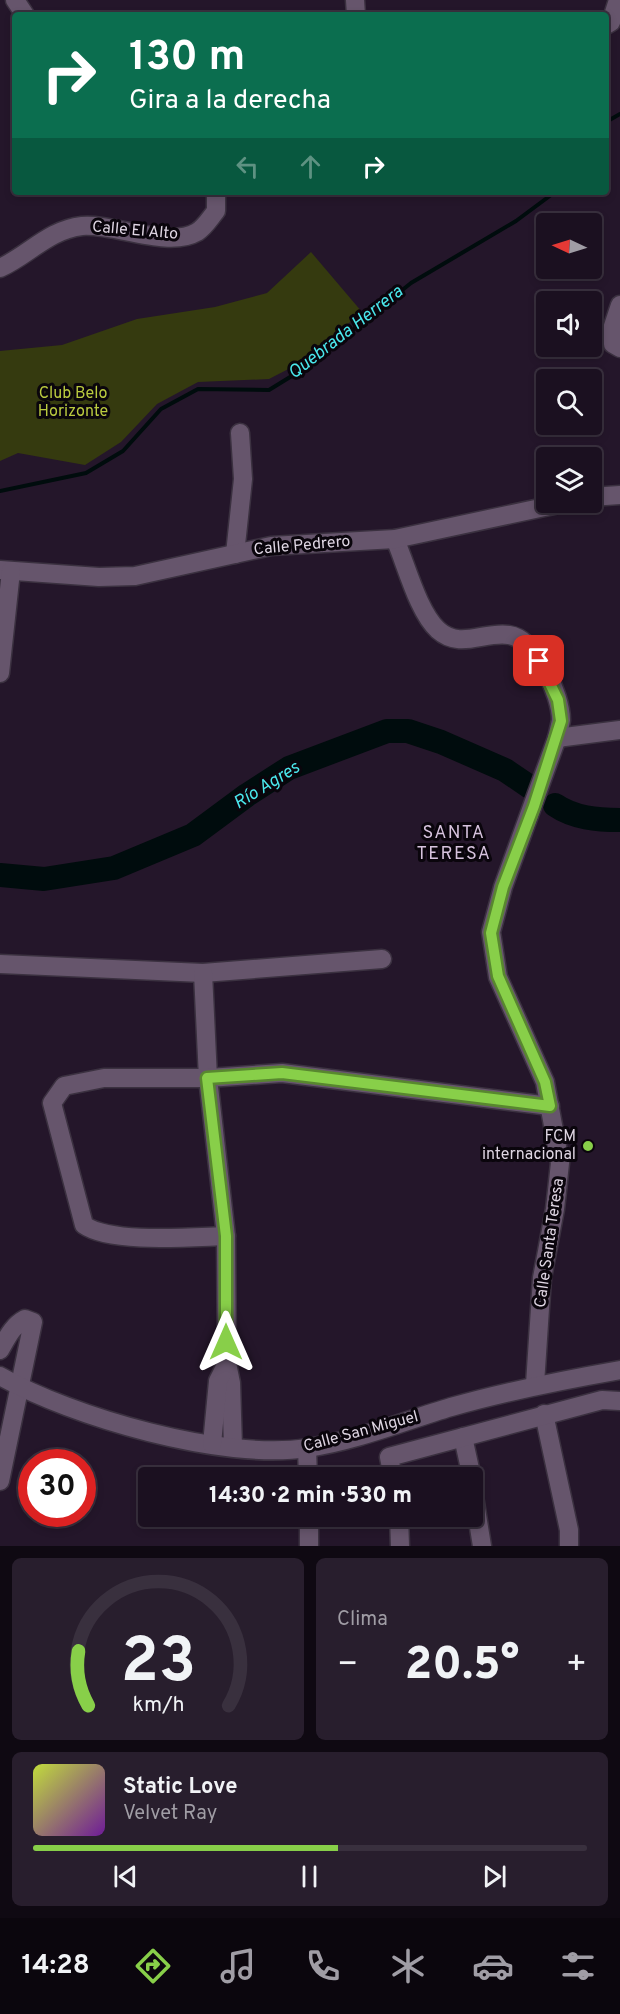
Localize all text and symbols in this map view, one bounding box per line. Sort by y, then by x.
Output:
text: 130 m [129,32,245,85]
icon: right [30,36,108,114]
text: Gira a la derecha [129,84,331,118]
icon: left [231,150,264,183]
icon: ahead [294,150,327,183]
icon: right [357,150,390,183]
north arrow [536,213,602,279]
map controls [536,213,602,513]
street label: Calle El Alto [91,217,179,245]
water label: Quebrada Herrera [284,280,409,385]
button: sound [536,291,602,357]
button: search [536,369,602,435]
park label: Club Belo Horizonte [38,384,108,422]
button: layers [536,447,602,513]
street label: Calle Pedrero [253,532,351,560]
pin [513,635,564,686]
icon: arrive [522,644,555,677]
water label: Río Agres [230,756,305,815]
district label: SANTA TERESA [416,822,492,866]
place label: FCM internacional [482,1127,576,1165]
marker: FCM internacional [581,1139,595,1153]
street label: Calle Santa Teresa [531,1177,569,1309]
position arrow [194,1310,258,1374]
street label: Calle San Miguel [301,1407,421,1457]
speed limit sign: 30 [18,1449,96,1527]
text: 14:30 · 2 min · 530 m [209,1483,412,1510]
text: Clima [337,1607,388,1633]
text: 23 [120,1625,196,1704]
text: 20.5° [405,1638,519,1695]
text: − [337,1645,358,1687]
text: + [566,1645,587,1687]
text: km/h [132,1692,184,1719]
text: Static Love [123,1774,237,1801]
text: Velvet Ray [123,1801,217,1827]
icon: previous [109,1860,142,1893]
icon: pause [293,1860,326,1893]
icon: next [478,1860,511,1893]
icon: directions [132,1945,174,1987]
icon: music [217,1945,259,1987]
icon: phone [302,1945,344,1987]
icon: climate [387,1945,429,1987]
icon: car [472,1945,514,1987]
icon: filters [557,1945,599,1987]
text: 14:28 [21,1949,90,1983]

